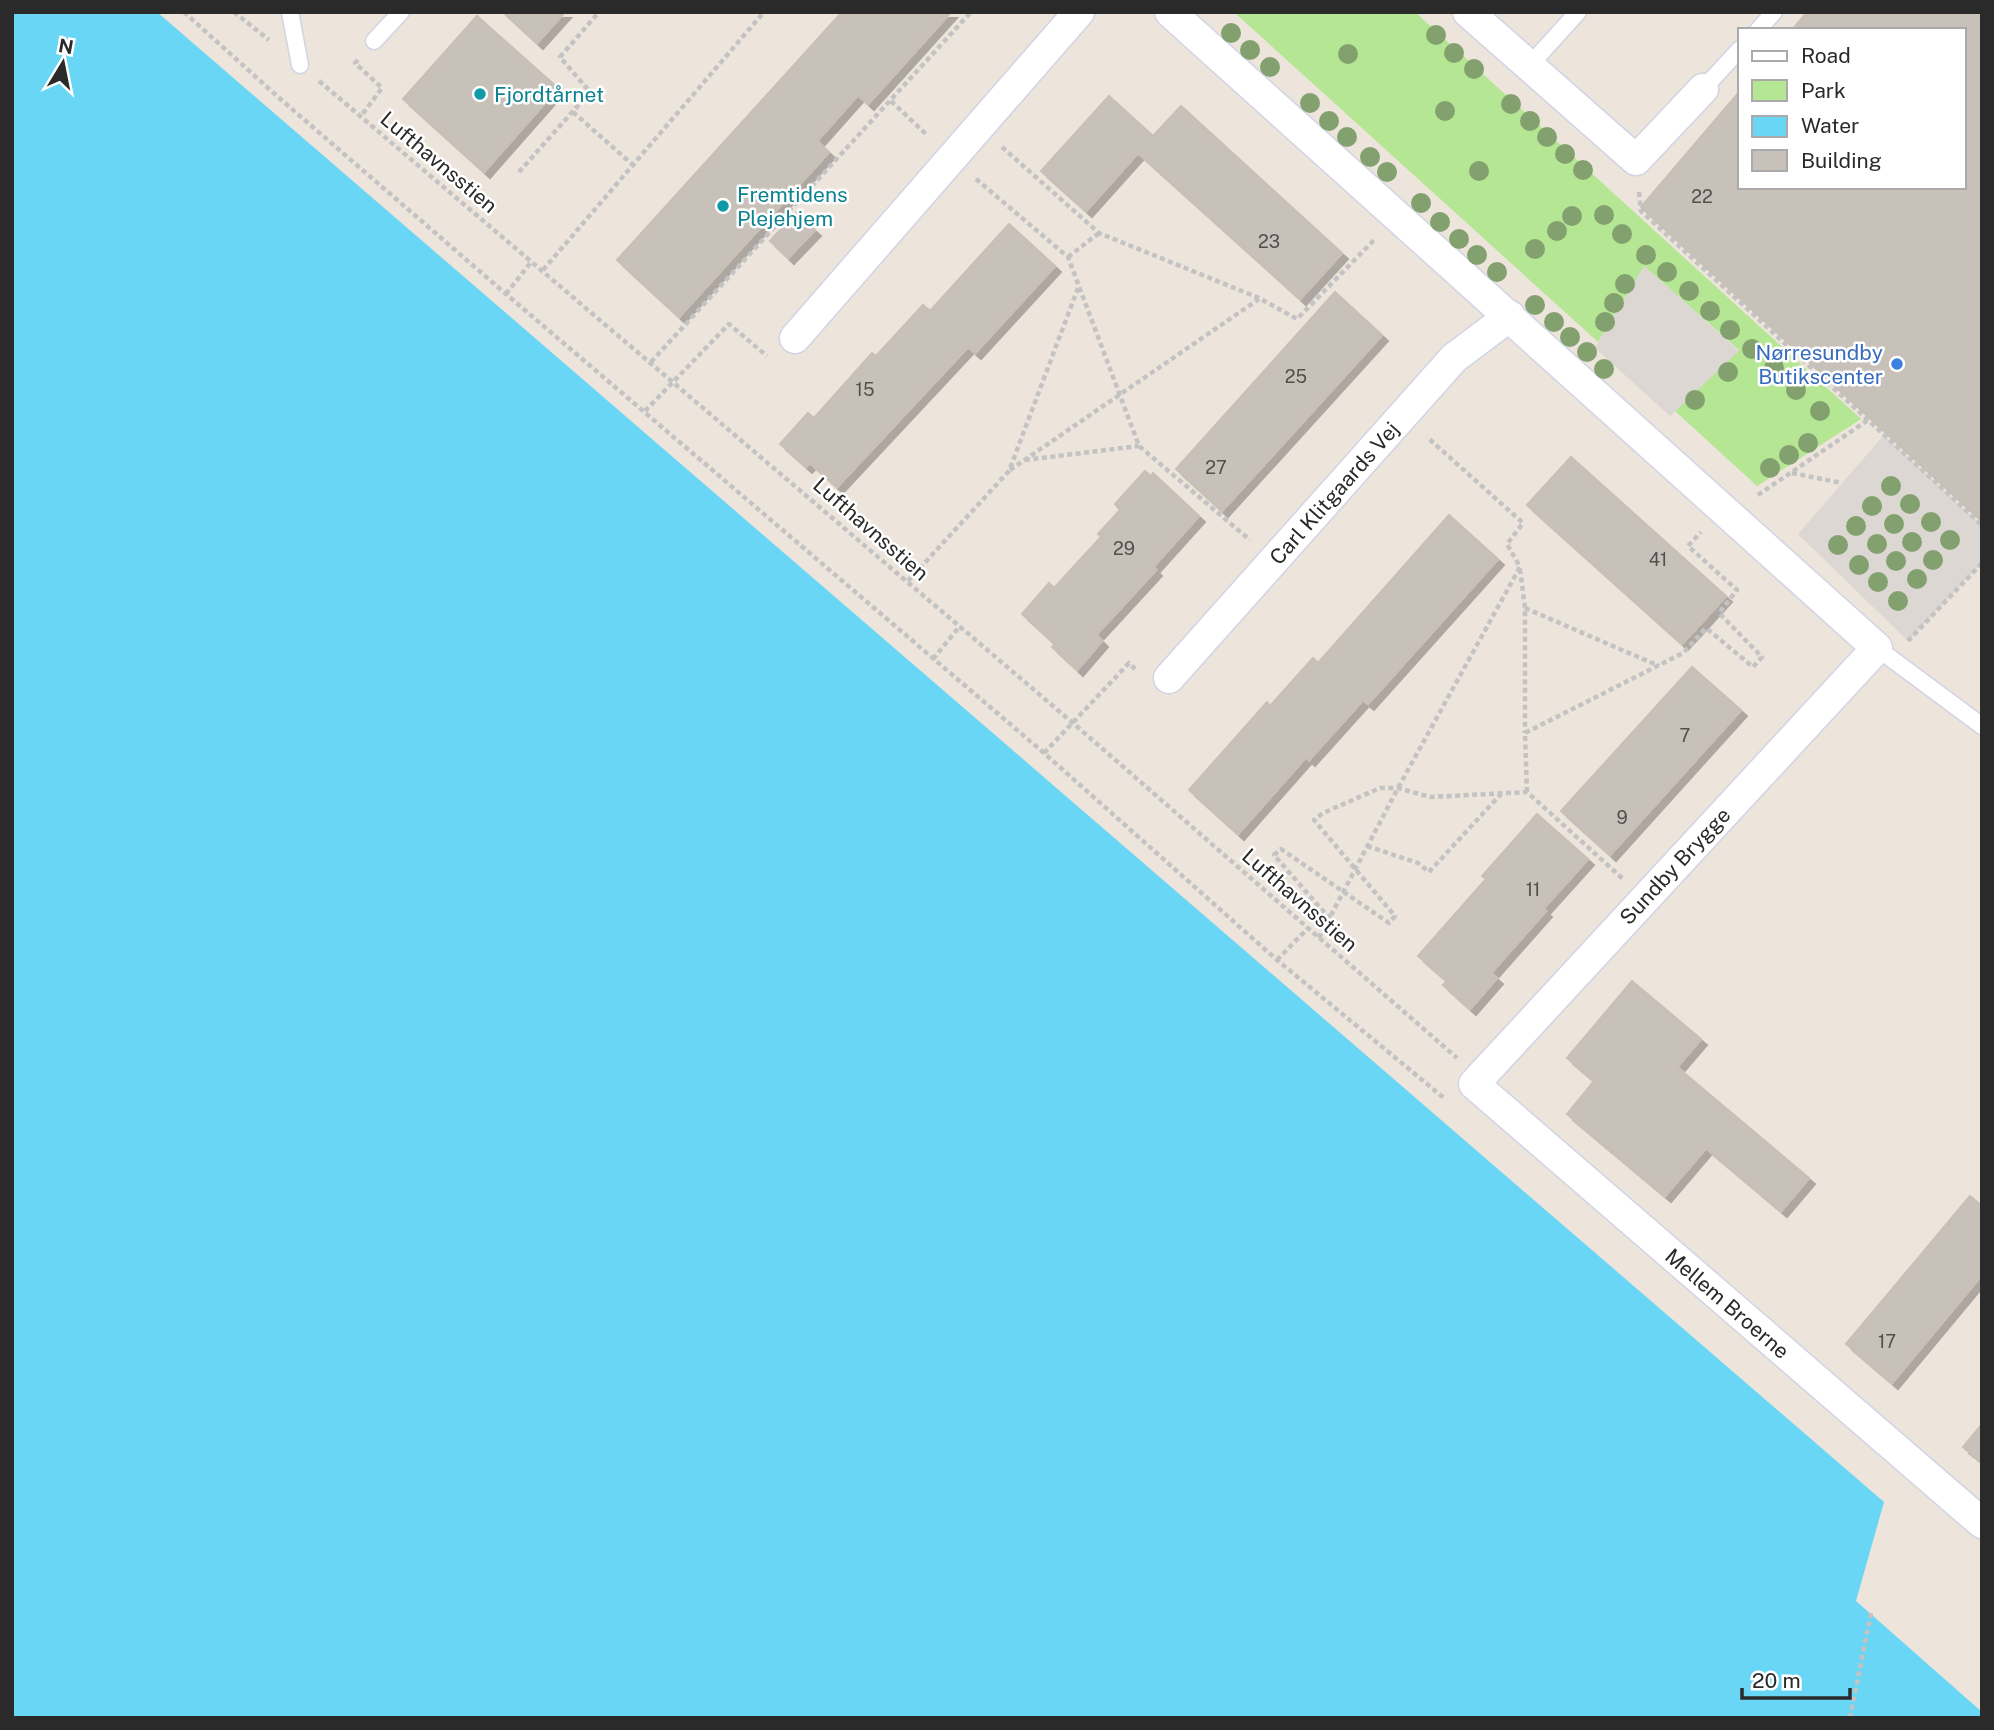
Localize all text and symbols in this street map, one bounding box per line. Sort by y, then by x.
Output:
north arrow [28,28,98,98]
legend [1738,28,1966,189]
text: N [57,34,75,58]
text: Road [1801,43,1851,68]
text: Park [1801,78,1846,103]
place label: Fjordtårnet [494,82,604,107]
marker: Fjordtårnet [472,86,488,102]
street label: Lufthavnsstien [376,106,502,218]
text: Water [1801,113,1859,138]
text: Building [1801,148,1882,173]
place label: Fremtidens Plejehjem [737,182,848,231]
house number: 22 [1691,186,1713,207]
marker: Fremtidens Plejehjem [715,198,731,214]
house number: 23 [1258,231,1280,252]
place label: Nørresundby Butikscenter [1756,340,1883,389]
marker: Nørresundby Butikscenter [1889,356,1905,372]
house number: 25 [1285,366,1307,387]
house number: 15 [856,379,874,400]
street label: Carl Klitgaards Vej [1264,416,1404,569]
house number: 27 [1205,457,1227,478]
street label: Lufthavnsstien [808,472,934,586]
house number: 29 [1113,538,1135,559]
house number: 41 [1649,549,1667,570]
house number: 7 [1680,725,1690,746]
street label: Sundby Brygge [1614,802,1736,930]
house number: 9 [1616,807,1628,828]
street label: Lufthavnsstien [1237,843,1363,957]
house number: 11 [1526,879,1540,900]
street label: Mellem Broerne [1661,1243,1795,1364]
house number: 17 [1878,1331,1896,1352]
scale bar [1742,1656,1850,1700]
text: 20 m [1752,1668,1801,1693]

